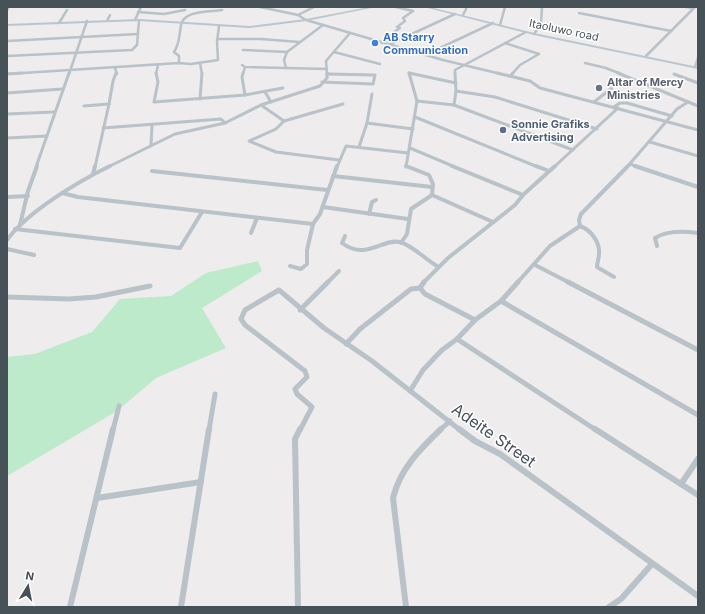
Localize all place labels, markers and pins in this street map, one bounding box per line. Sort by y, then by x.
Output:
place label: AB Starry Communication [383,30,468,57]
marker: AB Starry Communication [370,38,380,48]
place label: Altar of Mercy Ministries [607,75,684,102]
marker: Altar of Mercy Ministries [594,83,604,93]
place label: Sonnie Grafiks Advertising [511,117,590,144]
marker: Sonnie Grafiks Advertising [498,125,508,135]

